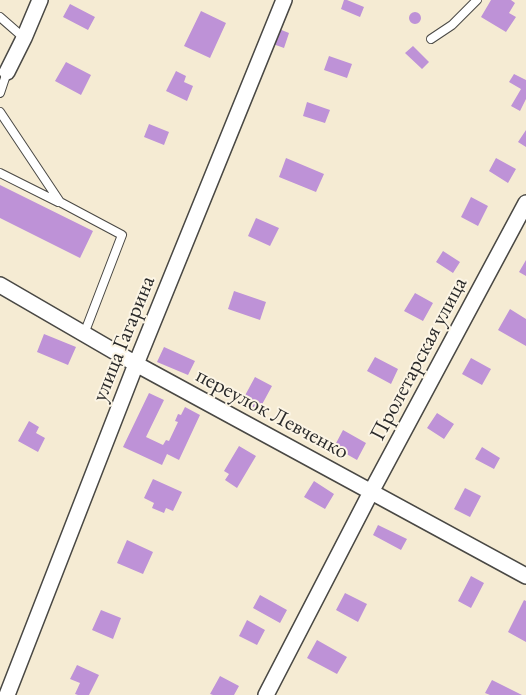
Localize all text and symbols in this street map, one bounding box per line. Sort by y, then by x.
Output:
street label: улица Гагарина [87,272,161,406]
street label: Пролетарская улица [365,273,473,445]
street label: переулок Левченко [191,363,353,465]

